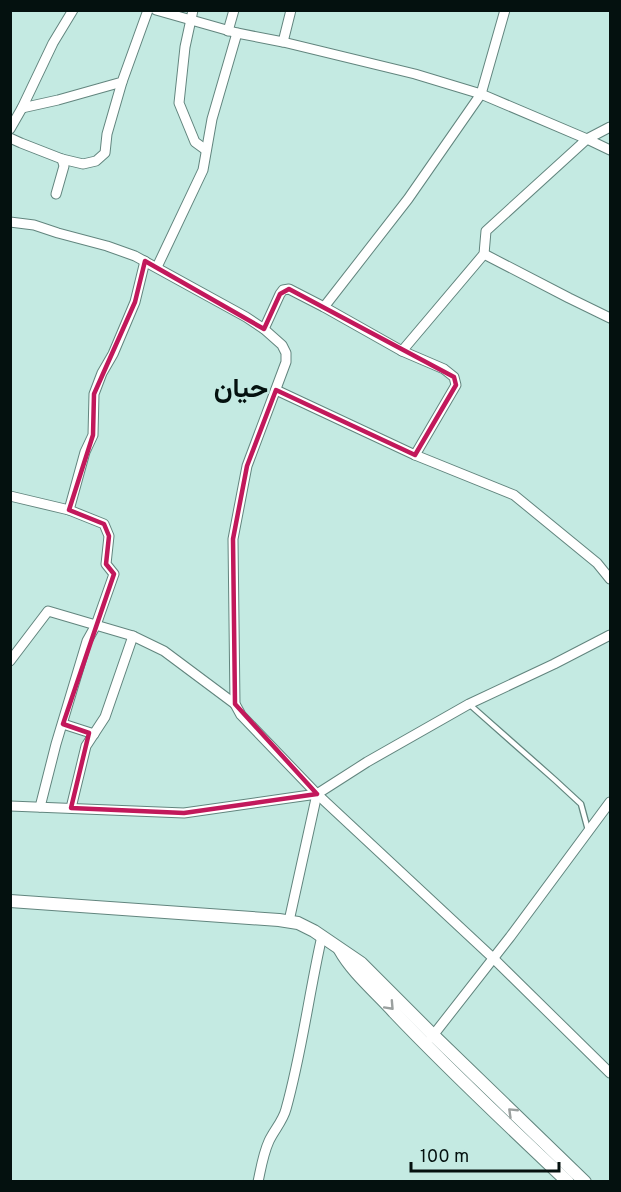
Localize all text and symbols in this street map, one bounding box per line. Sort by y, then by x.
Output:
district label: حيان [214,373,268,407]
one-way arrow [382,999,393,1010]
one-way arrow [508,1109,519,1120]
scale bar [411,1135,560,1173]
text: 100 m [420,1146,469,1169]

